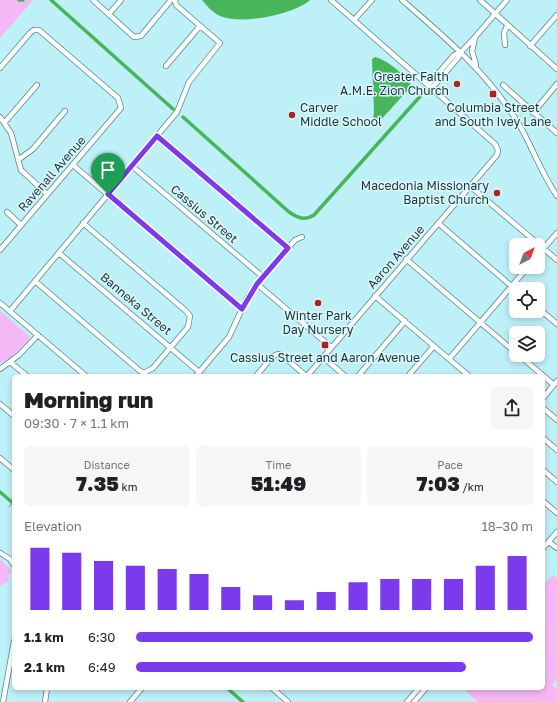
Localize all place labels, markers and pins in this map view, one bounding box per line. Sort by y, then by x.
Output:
place label: Greater Faith A.M.E. Zion Church [340,69,449,98]
marker: Greater Faith A.M.E. Zion Church [452,79,462,89]
marker: Columbia Street and South Ivey Lane [488,89,498,99]
place label: Carver Middle School [300,100,382,129]
place label: Columbia Street and South Ivey Lane [435,100,551,129]
marker: Carver Middle School [287,110,297,120]
pin [91,153,125,194]
place label: Macedonia Missionary Baptist Church [361,178,489,207]
marker: Macedonia Missionary Baptist Church [492,188,502,198]
marker: Winter Park Day Nursery [313,298,323,308]
place label: Winter Park Day Nursery [283,308,354,337]
marker: Cassius Street and Aaron Avenue [320,340,330,350]
place label: Cassius Street and Aaron Avenue [230,350,420,365]

